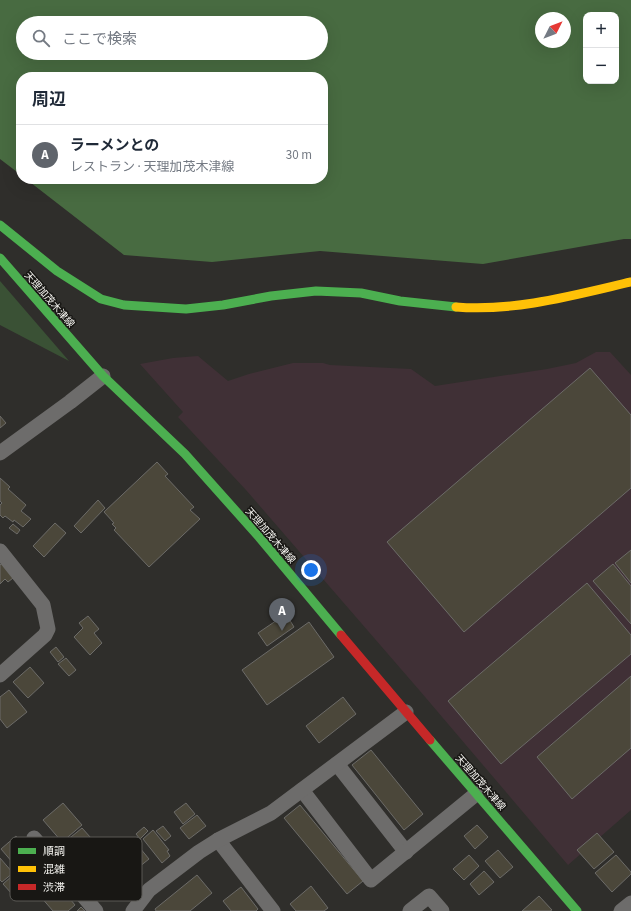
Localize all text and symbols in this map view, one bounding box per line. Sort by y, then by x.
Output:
north arrow [535,12,571,48]
map controls [583,12,619,84]
button: + [583,12,619,48]
search box [16,16,328,60]
icon: search [30,27,52,49]
text: ここで検索 [62,29,137,50]
button: − [583,48,619,84]
text: 周辺 [32,88,66,112]
text: ラーメンとの [70,135,159,156]
text: A [41,146,49,164]
text: 30 m [286,146,312,164]
text: レストラン · 天理加茂木津線 [70,158,234,176]
street label: 天理加茂木津線 [21,269,77,331]
street label: 天理加茂木津線 [242,505,298,567]
your location [301,560,321,580]
pin: A [269,598,295,631]
street label: 天理加茂木津線 [452,752,508,814]
legend [10,837,142,901]
text: 順調 [43,844,65,859]
text: 混雑 [43,862,65,877]
text: 渋滞 [43,880,65,895]

